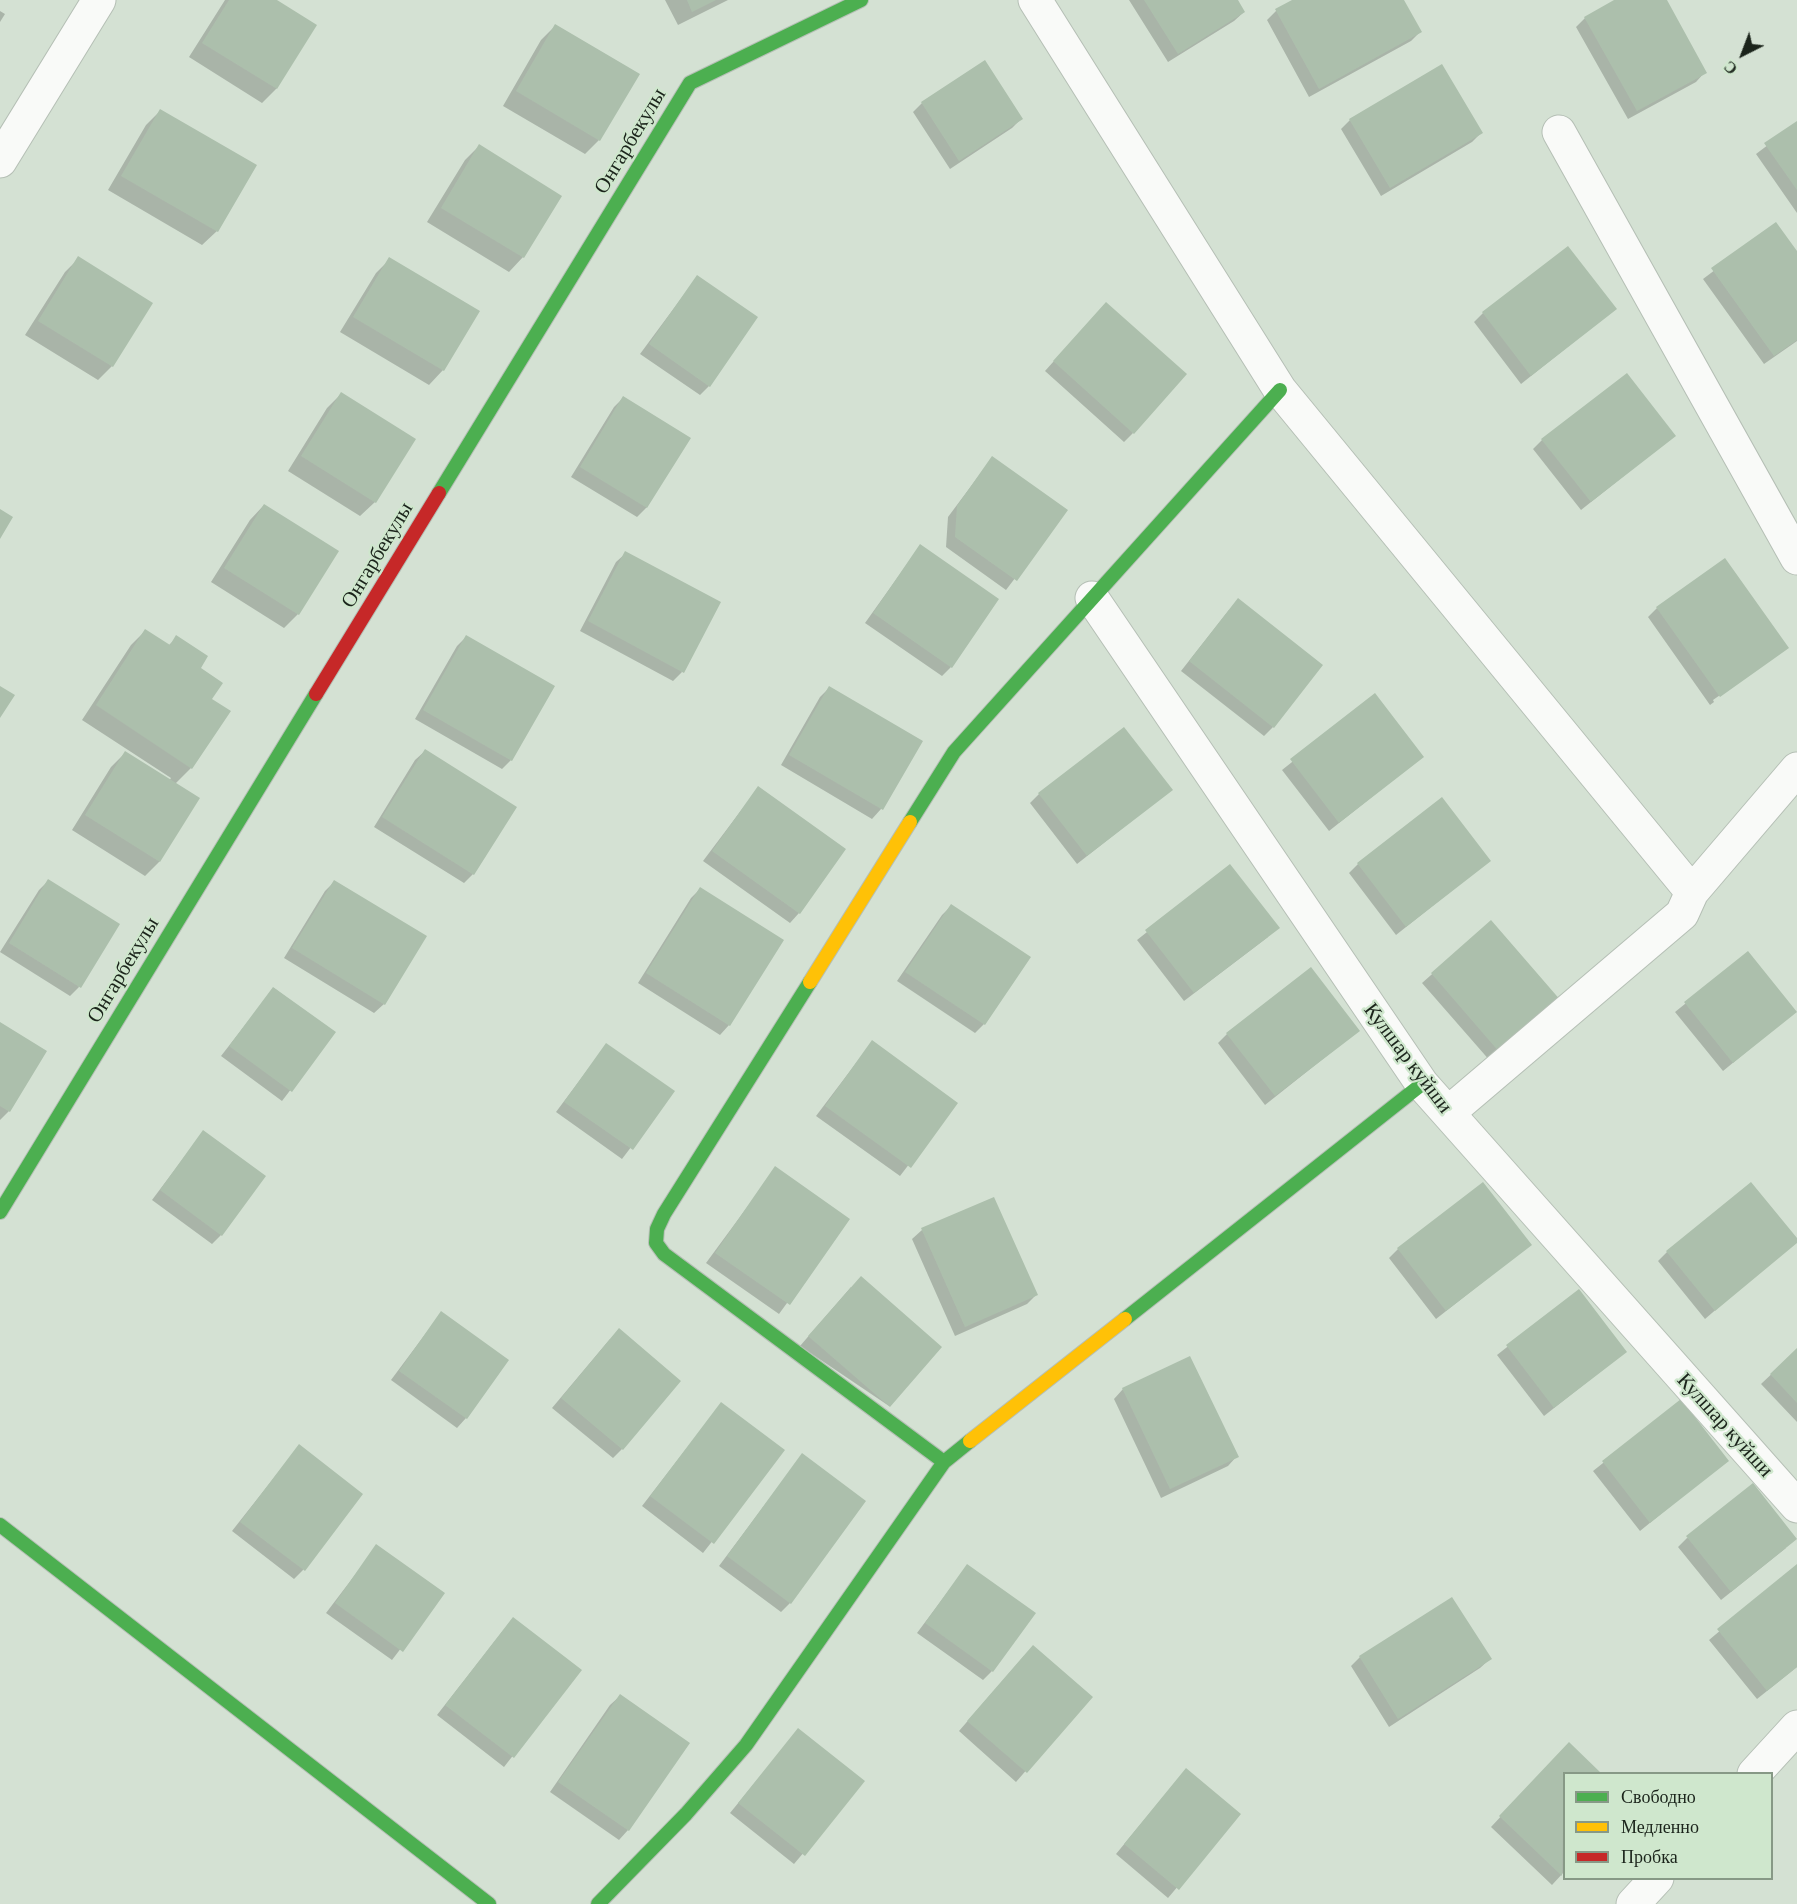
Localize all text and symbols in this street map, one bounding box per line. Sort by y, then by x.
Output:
north arrow [1713,24,1773,84]
text: С [1721,58,1741,78]
street label: Онгарбекулы [589,84,671,198]
street label: Онгарбекулы [336,498,418,612]
street label: Онгарбекулы [82,913,164,1027]
street label: Кулшар куйши [1358,998,1458,1118]
street label: Кулшар куйши [1672,1368,1778,1482]
legend [1563,1772,1773,1880]
text: Свободно [1621,1787,1696,1807]
text: Медленно [1621,1817,1699,1837]
text: Пробка [1621,1847,1678,1867]

